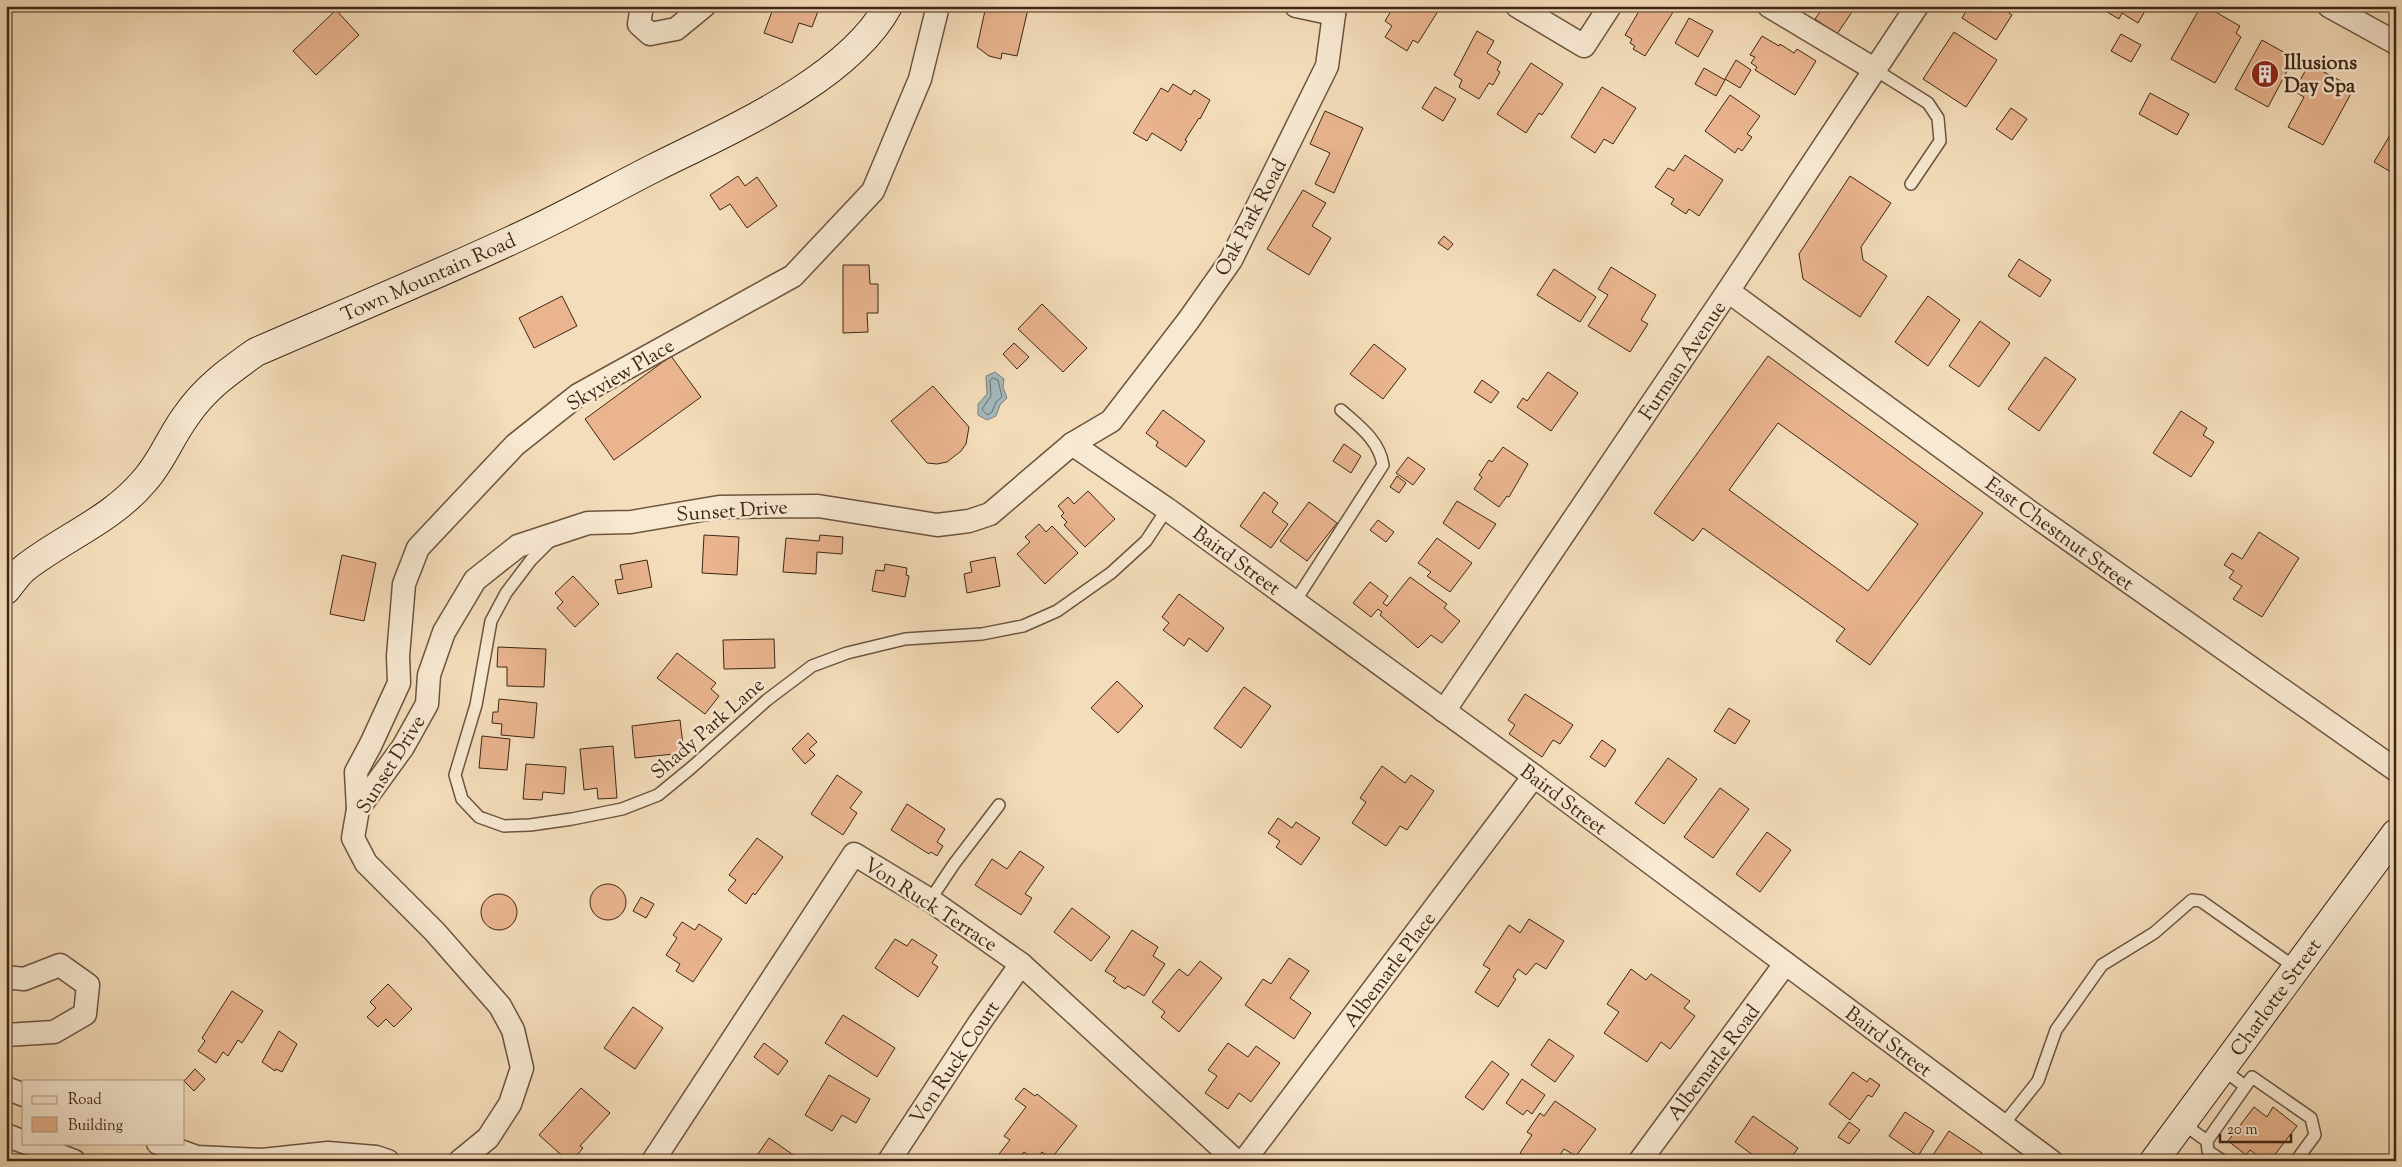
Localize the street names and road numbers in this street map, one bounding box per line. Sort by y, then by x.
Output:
street label: Oak Park Road [1209,154,1295,282]
street label: Town Mountain Road [337,228,521,331]
street label: Furman Avenue [1633,296,1735,427]
street label: Skyview Place [562,333,681,420]
street label: East Chestnut Street [1978,471,2139,599]
street label: Sunset Drive [676,494,789,531]
street label: Baird Street [1186,520,1285,604]
street label: Shady Park Lane [645,672,772,788]
street label: Sunset Drive [350,710,434,820]
street label: Baird Street [1513,759,1612,843]
street label: Von Ruck Terrace [857,852,1002,960]
street label: Albemarle Place [1338,907,1444,1034]
street label: Charlotte Street [2224,933,2330,1063]
street label: Von Ruck Court [904,996,1008,1131]
street label: Albemarle Road [1662,999,1768,1128]
street label: Baird Street [1838,1001,1937,1085]

